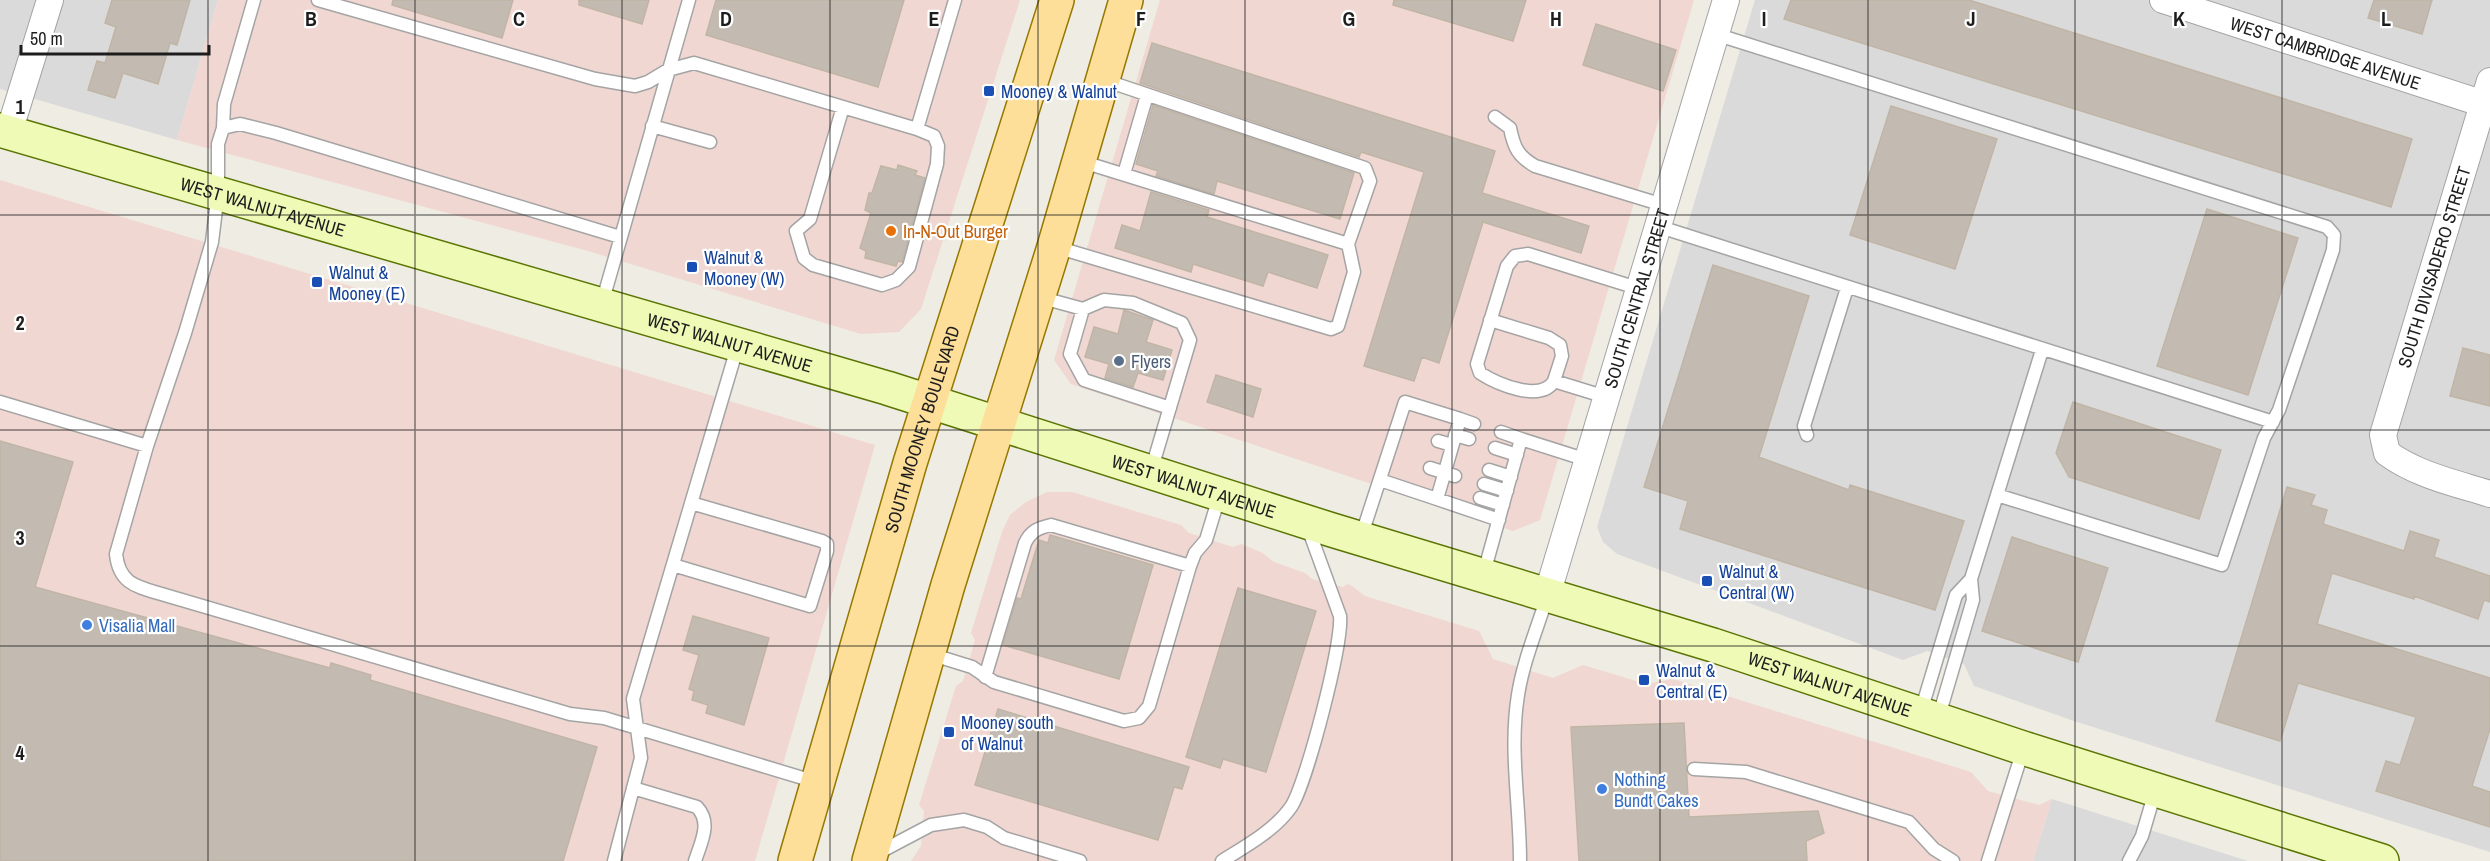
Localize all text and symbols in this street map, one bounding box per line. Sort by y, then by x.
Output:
text: B [305,5,317,32]
text: C [513,5,525,32]
text: D [720,5,732,32]
text: E [929,5,940,32]
text: F [1136,5,1146,32]
text: G [1343,5,1355,32]
text: H [1550,5,1562,32]
text: I [1762,5,1766,32]
text: J [1966,5,1976,32]
text: K [2173,5,2185,32]
text: L [2381,5,2391,32]
street label: WEST CAMBRIDGE AVENUE [2227,10,2424,95]
scale bar [21,18,208,56]
text: 50 m [30,26,63,51]
place label: Mooney & Walnut [1001,79,1117,104]
marker: Mooney & Walnut [982,84,996,98]
text: 1 [15,93,25,120]
street label: SOUTH DIVISADERO STREET [2391,163,2477,371]
street label: WEST WALNUT AVENUE [177,171,349,242]
street label: SOUTH CENTRAL STREET [1597,205,1675,391]
place label: In-N-Out Burger [903,219,1008,244]
marker: In-N-Out Burger [884,224,898,238]
place label: Walnut & Mooney (W) [704,245,784,291]
place label: Walnut & Mooney (E) [329,260,405,306]
marker: Walnut & Mooney (W) [685,260,699,274]
marker: Walnut & Mooney (E) [310,275,324,289]
street label: WEST WALNUT AVENUE [644,306,815,378]
text: 2 [15,309,25,336]
street label: SOUTH MOONEY BOULEVARD [878,323,965,536]
place label: Flyers [1131,349,1171,374]
marker: Flyers [1112,354,1126,368]
street label: WEST WALNUT AVENUE [1109,448,1279,524]
text: 3 [15,524,25,551]
place label: Walnut & Central (W) [1719,559,1795,605]
marker: Walnut & Central (W) [1700,574,1714,588]
place label: Visalia Mall [99,613,175,638]
marker: Visalia Mall [80,618,94,632]
street label: WEST WALNUT AVENUE [1745,645,1915,723]
place label: Walnut & Central (E) [1656,658,1727,704]
marker: Walnut & Central (E) [1637,673,1651,687]
place label: Mooney south of Walnut [961,710,1054,756]
marker: Mooney south of Walnut [942,725,956,739]
text: 4 [15,739,25,766]
place label: Nothing Bundt Cakes [1614,767,1699,813]
marker: Nothing Bundt Cakes [1595,782,1609,796]

